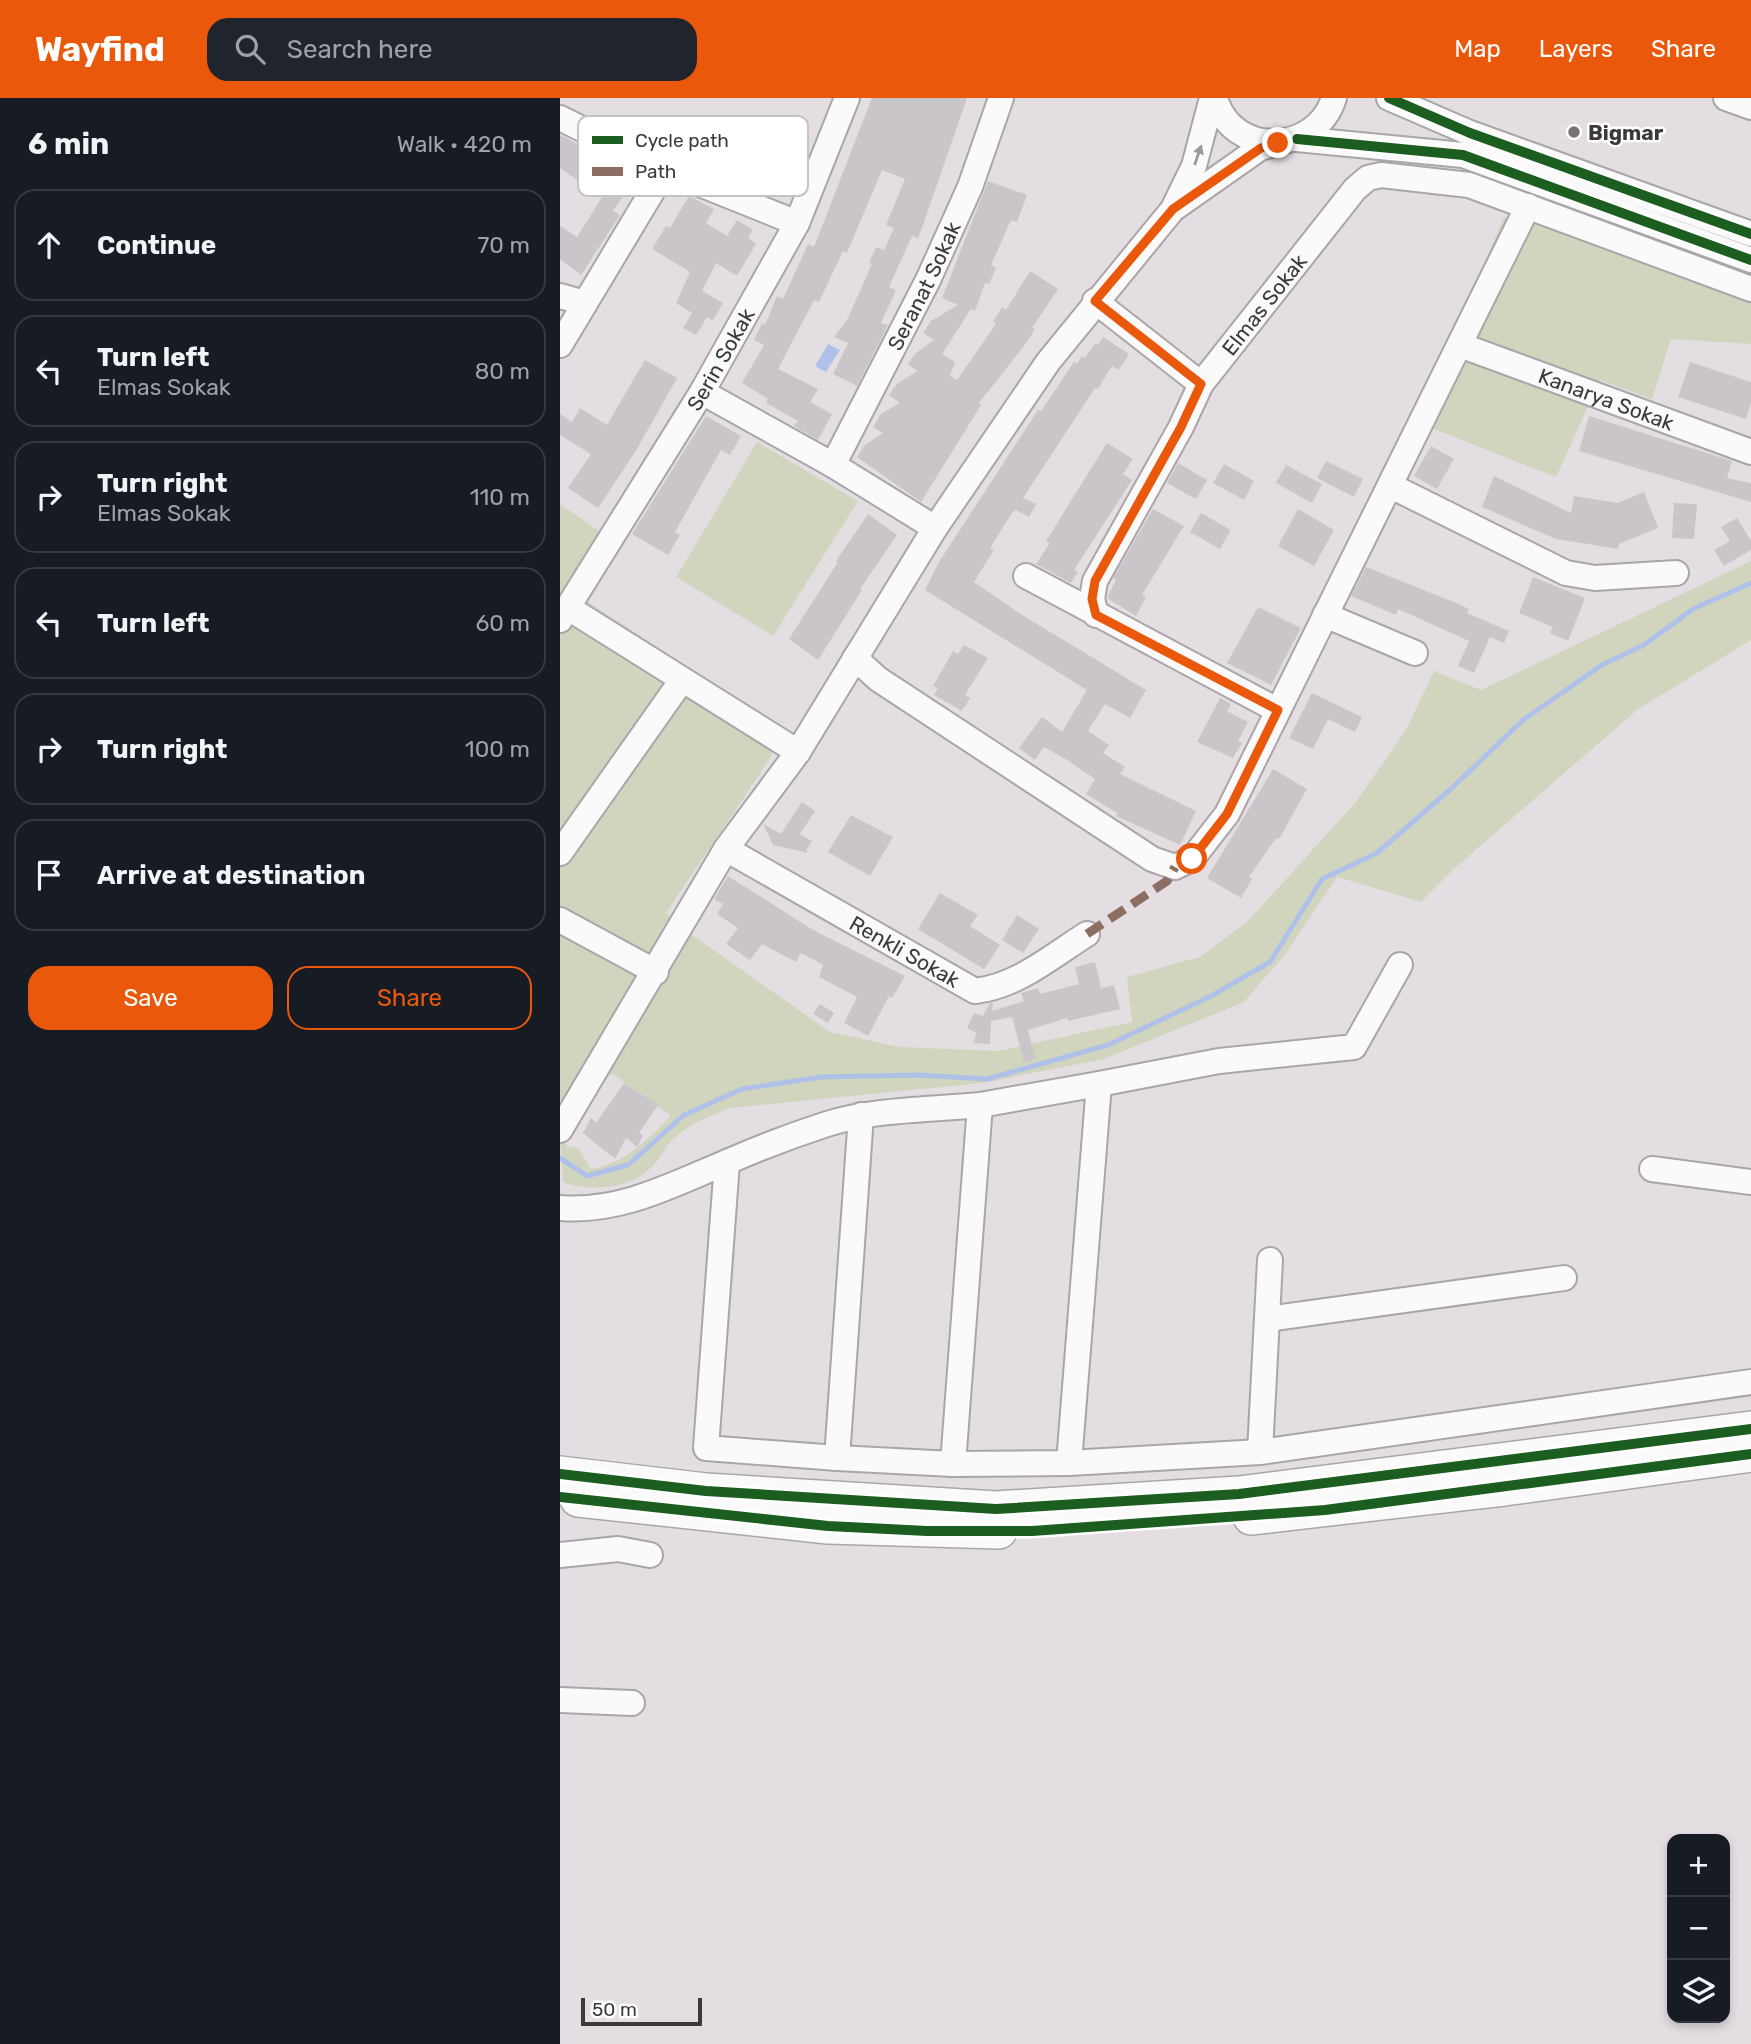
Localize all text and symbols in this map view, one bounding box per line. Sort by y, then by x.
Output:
search box [207,18,697,81]
text: Wayfind [35,30,165,69]
icon: search [231,30,269,68]
text: Search here [287,34,433,65]
text: Map [1454,35,1501,63]
text: Layers [1539,35,1613,63]
text: Share [1651,35,1716,63]
legend [578,116,808,196]
place label: Bigmar [1588,120,1664,145]
marker: Bigmar [1566,124,1582,140]
text: 6 min [28,126,109,162]
route end [1262,127,1293,158]
text: Cycle path [635,129,729,152]
text: Walk · 420 m [397,130,532,158]
one-way arrow [1193,145,1204,166]
text: Path [635,160,676,183]
street label: Seranat Sokak [882,217,965,354]
icon: ahead [30,226,68,264]
text: Continue [97,230,216,261]
text: 70 m [478,231,530,259]
street label: Elmas Sokak [1216,249,1312,360]
street label: Serin Sokak [681,303,759,415]
text: Turn left [97,342,209,373]
icon: left [30,352,68,390]
text: 80 m [475,357,530,385]
street label: Kanarya Sokak [1535,363,1678,435]
text: Elmas Sokak [97,373,231,401]
text: Turn right [97,468,227,499]
icon: right [30,478,68,516]
text: 110 m [470,483,530,511]
text: Elmas Sokak [97,499,231,527]
icon: left [30,604,68,642]
text: Turn left [97,608,209,639]
text: 60 m [475,609,530,637]
icon: right [30,730,68,768]
text: Turn right [97,734,227,765]
text: 100 m [465,735,530,763]
route start [1176,843,1207,874]
icon: arrive [30,856,68,894]
text: Arrive at destination [97,860,365,891]
street label: Renkli Sokak [846,910,964,992]
button: Save [28,966,273,1030]
button: Share [287,966,532,1030]
map controls [1667,1834,1730,2023]
button: + [1667,1834,1730,1897]
button: − [1667,1897,1730,1960]
button: layers [1667,1960,1730,2023]
scale bar [581,1995,702,2027]
text: 50 m [592,1998,637,2021]

